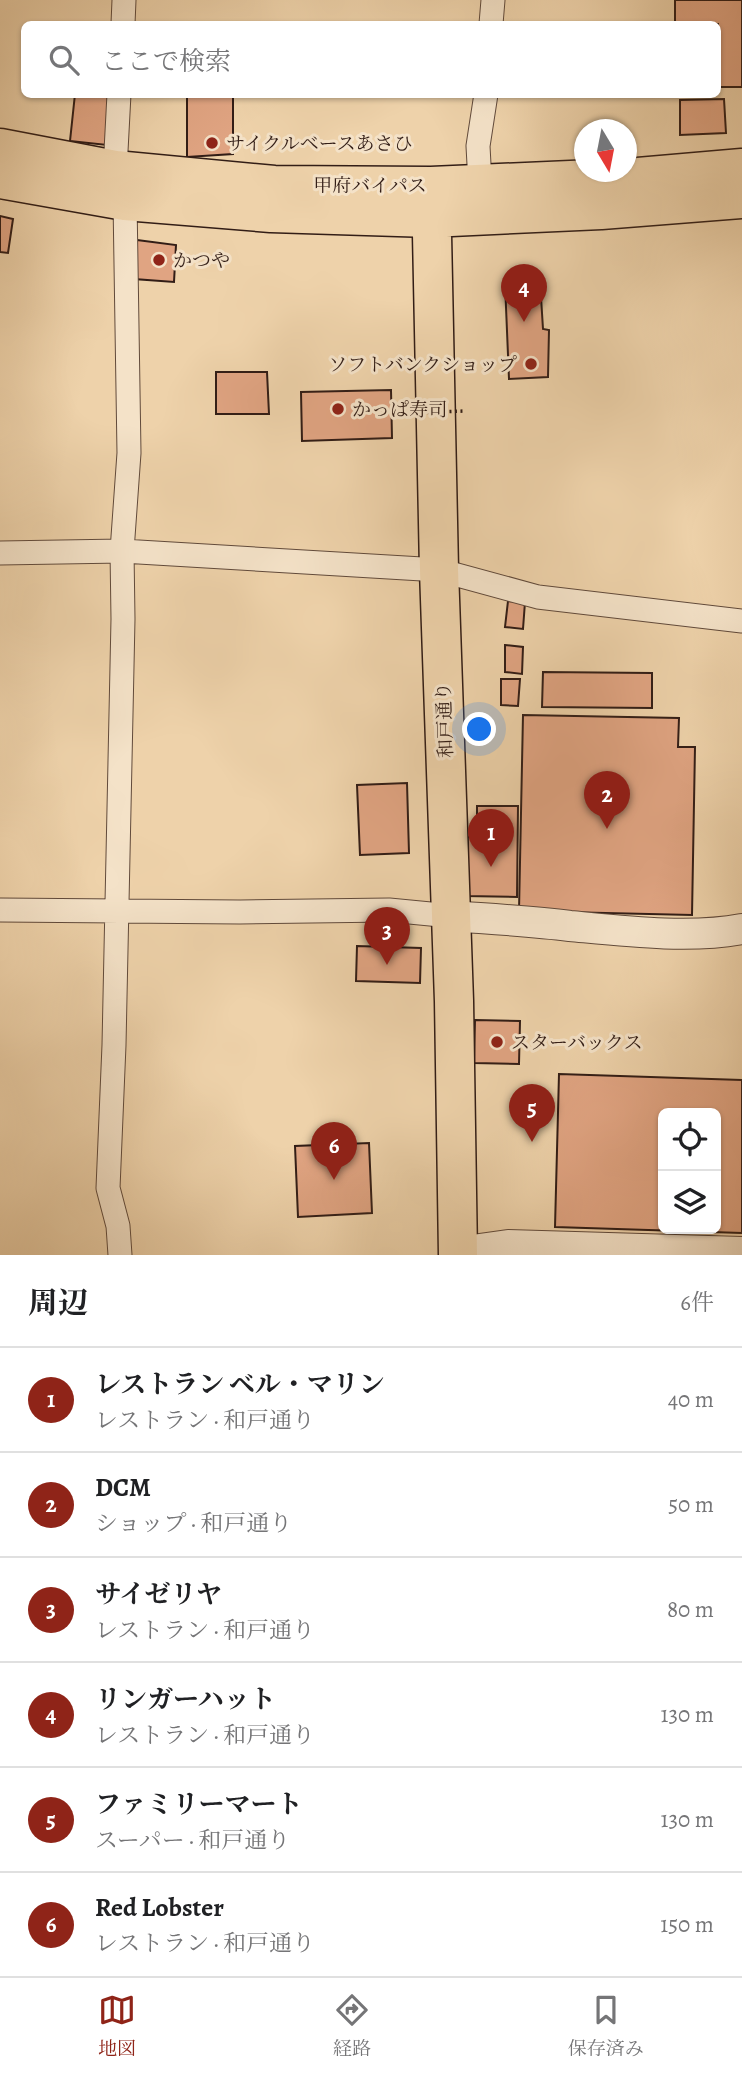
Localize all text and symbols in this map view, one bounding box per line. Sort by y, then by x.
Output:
search box [21,21,721,98]
icon: search [45,41,83,79]
text: ここで検索 [101,44,231,79]
north arrow [574,119,637,182]
place label: サイクルベースあさひ [226,131,413,157]
marker: サイクルベースあさひ [204,135,220,151]
street label: 甲府バイパス [313,173,427,199]
place label: かつや [173,248,230,274]
marker: かつや [151,252,167,268]
pin: 4 [501,264,547,322]
place label: ソフトバンクショップ [328,352,517,378]
marker: ソフトバンクショップ [523,356,539,372]
place label: かっぱ寿司 [352,397,447,423]
marker: かっぱ寿司 [330,401,346,417]
street label: 和戸通り [431,682,459,758]
your location [462,712,496,746]
pin: 2 [584,771,630,829]
pin: 1 [468,809,514,867]
pin: 3 [364,907,410,965]
place label: スターバックス [511,1030,643,1056]
marker: スターバックス [489,1034,505,1050]
pin: 5 [509,1084,555,1142]
map controls [658,1108,721,1234]
button: locate [658,1108,721,1171]
pin: 6 [311,1122,357,1180]
button: layers [658,1171,721,1234]
text: 周辺 [28,1283,88,1323]
text: 6件 [680,1287,714,1318]
text: レストラン ベル・マリン [95,1367,385,1402]
text: 1 [47,1384,55,1415]
text: 40 m [668,1384,714,1415]
text: レストラン · 和戸通り [95,1405,315,1436]
text: DCM [95,1470,151,1505]
text: 2 [45,1489,57,1520]
text: 50 m [668,1489,714,1520]
text: ショップ · 和戸通り [95,1508,292,1539]
text: サイゼリヤ [95,1577,222,1612]
text: 3 [46,1594,56,1625]
text: 80 m [667,1594,714,1625]
text: レストラン · 和戸通り [95,1615,315,1646]
text: リンガーハット [95,1682,276,1717]
text: 4 [46,1699,56,1730]
text: 130 m [661,1699,714,1730]
text: レストラン · 和戸通り [95,1720,315,1751]
text: ファミリーマート [95,1787,302,1822]
text: 5 [46,1804,56,1835]
text: 130 m [661,1804,714,1835]
text: スーパー · 和戸通り [95,1825,290,1856]
text: Red Lobster [95,1890,224,1925]
text: 6 [46,1909,56,1940]
text: 150 m [660,1909,714,1940]
text: レストラン · 和戸通り [95,1928,315,1959]
tab: 地図 [98,1991,136,2062]
tab: 経路 [333,1991,371,2062]
tab: 保存済み [568,1991,644,2062]

